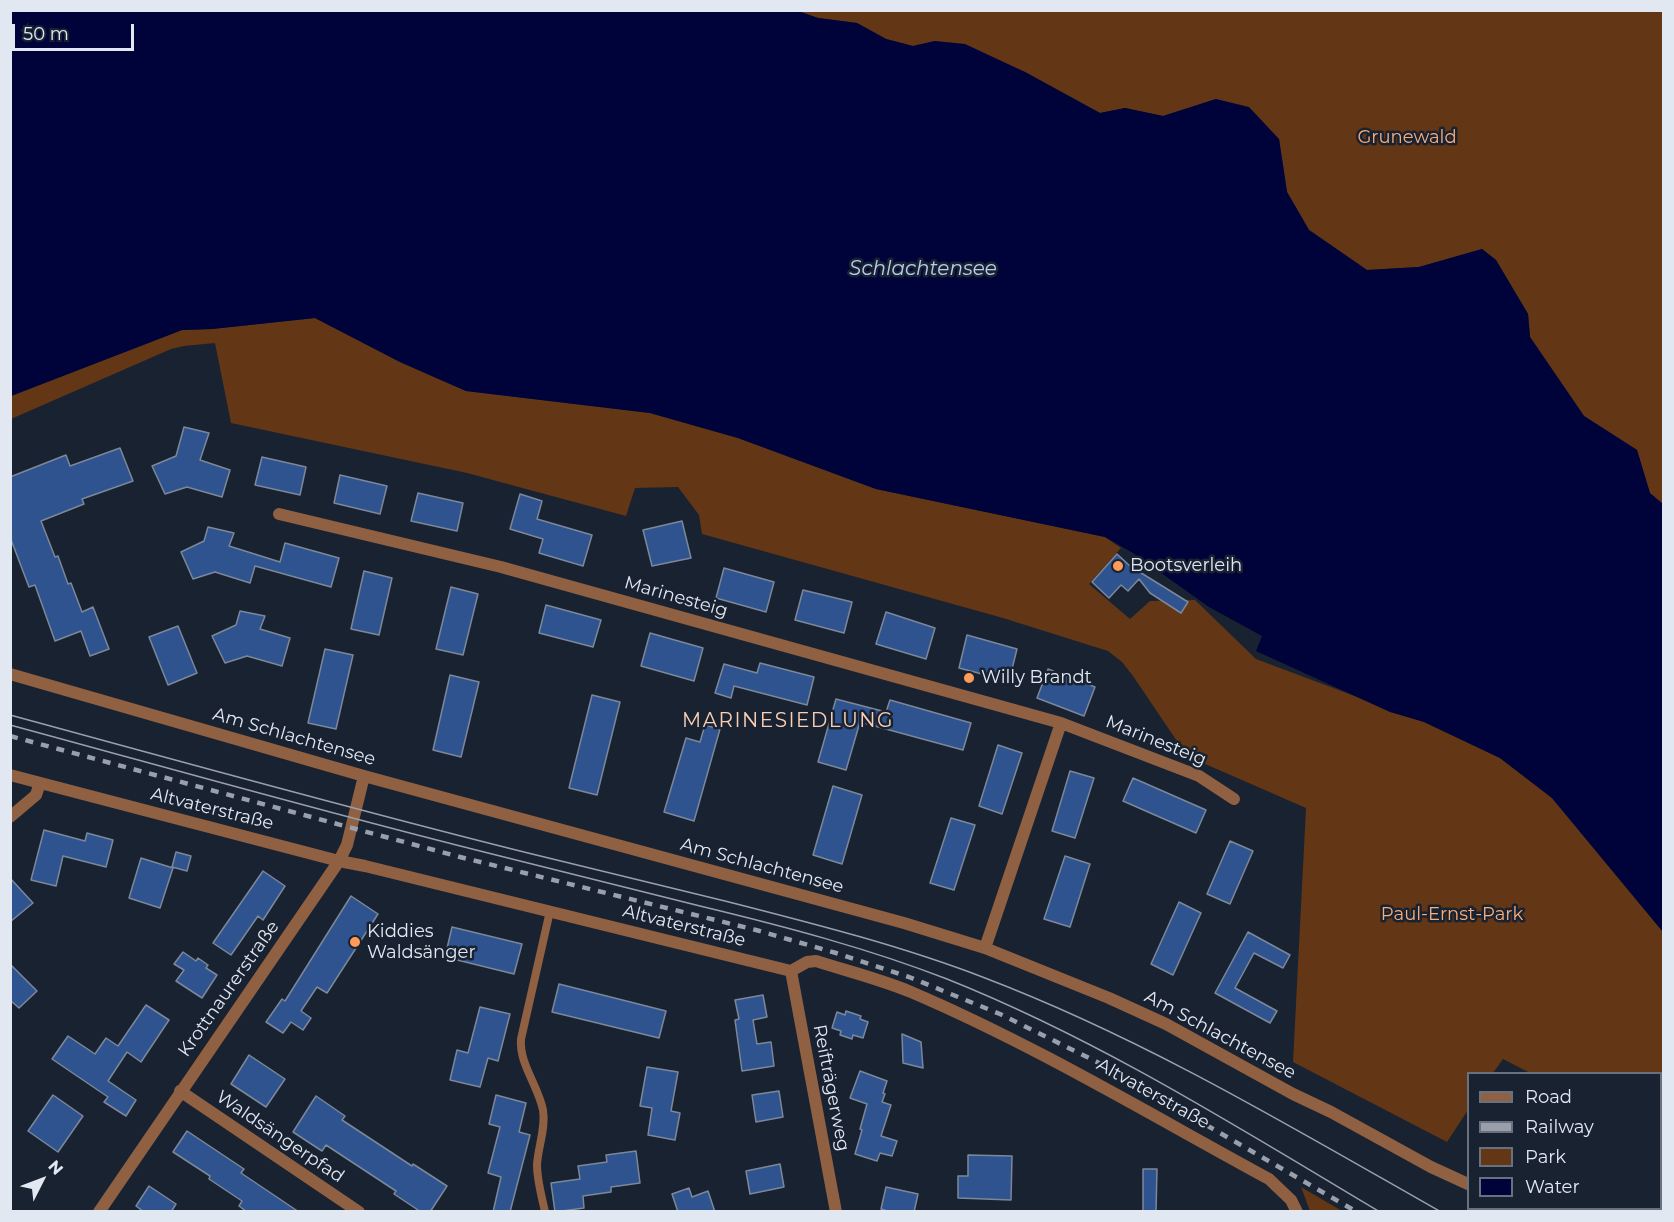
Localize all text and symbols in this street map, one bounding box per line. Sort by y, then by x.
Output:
scale bar [15,12,136,50]
text: 50 m [23,23,69,45]
park label: Grunewald [1357,127,1457,149]
water label: Schlachtensee [849,257,997,281]
place label: Bootsverleih [1130,555,1242,577]
marker: Bootsverleih [1111,559,1125,573]
street label: Marinesteig [622,572,730,622]
place label: Willy Brandt [981,667,1092,689]
marker: Willy Brandt [962,671,976,685]
street label: Am Schlachtensee [210,703,378,771]
district label: MARINESIEDLUNG [682,709,894,733]
street label: Marinesteig [1103,711,1209,771]
street label: Altvaterstraße [148,783,276,835]
street label: Am Schlachtensee [678,834,846,898]
street label: Altvaterstraße [620,900,748,952]
park label: Paul-Ernst-Park [1381,904,1523,926]
street label: Krottnaurerstraße [174,917,284,1061]
place label: Kiddies Waldsänger [367,921,476,964]
marker: Kiddies Waldsänger [348,935,362,949]
street label: Am Schlachtensee [1141,986,1299,1084]
street label: Reifträgerweg [808,1023,854,1153]
street label: Altvaterstraße [1093,1054,1213,1134]
legend [1467,1072,1662,1210]
street label: Waldsängerpfad [212,1086,348,1188]
text: Road [1525,1086,1572,1108]
text: Railway [1525,1116,1594,1138]
text: Park [1525,1146,1566,1168]
north arrow [12,1150,72,1210]
text: N [44,1156,67,1179]
text: Water [1525,1176,1580,1198]

